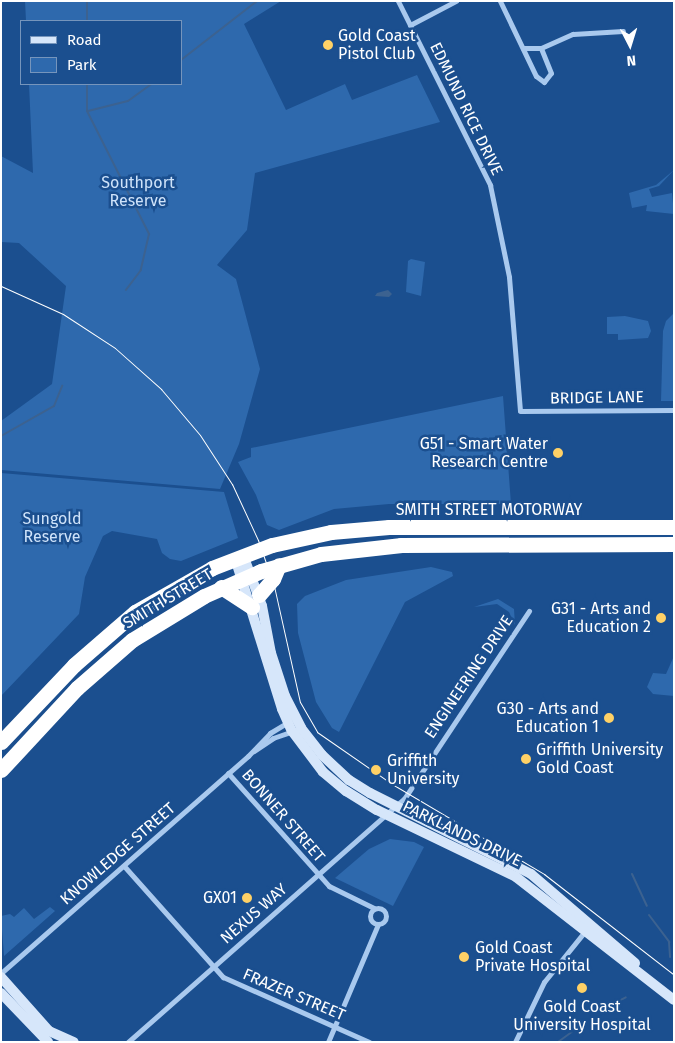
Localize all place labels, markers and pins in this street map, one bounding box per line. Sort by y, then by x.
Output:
place label: Gold Coast Pistol Club [338,26,415,64]
marker: Gold Coast Pistol Club [322,39,334,51]
place label: G51 - Smart Water Research Centre [420,434,548,472]
marker: G51 - Smart Water Research Centre [552,447,564,459]
place label: G31 - Arts and Education 2 [551,599,651,637]
marker: G31 - Arts and Education 2 [655,612,667,624]
place label: G30 - Arts and Education 1 [497,699,599,737]
marker: G30 - Arts and Education 1 [603,712,615,724]
place label: Griffith University Gold Coast [536,740,663,778]
place label: Griffith University [387,751,459,789]
marker: Griffith University Gold Coast [520,753,532,765]
marker: Griffith University [369,763,383,777]
place label: GX01 [203,888,237,908]
marker: GX01 [241,892,253,904]
place label: Gold Coast Private Hospital [475,938,590,976]
marker: Gold Coast Private Hospital [457,950,471,964]
marker: Gold Coast University Hospital [575,981,589,995]
place label: Gold Coast University Hospital [513,997,651,1035]

